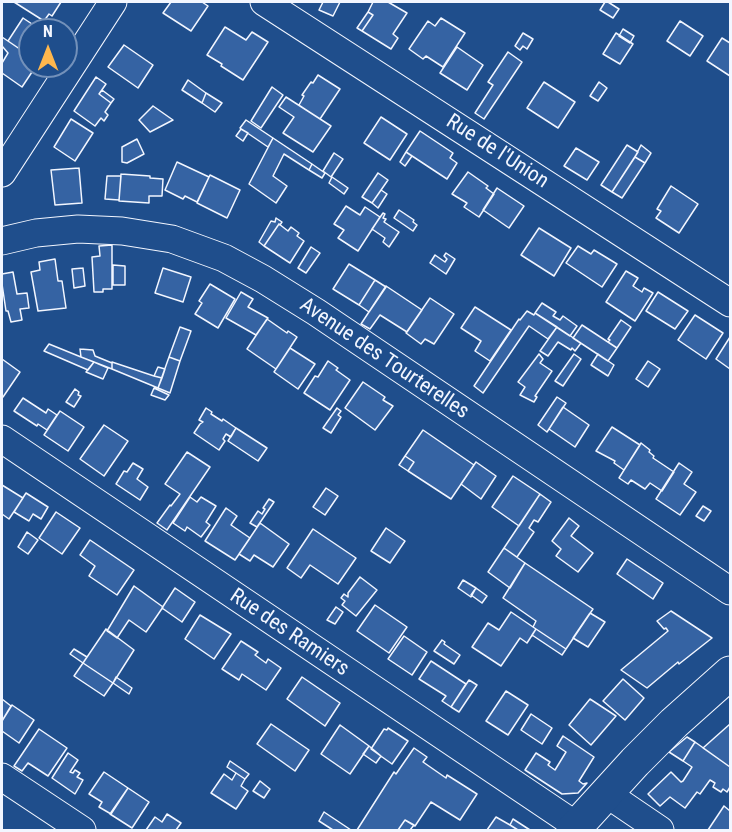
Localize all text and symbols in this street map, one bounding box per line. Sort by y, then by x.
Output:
north arrow [18,18,78,78]
text: N [43,22,53,41]
street label: Rue de l'Union [441,110,553,194]
street label: Avenue des Tourterelles [295,293,473,425]
street label: Rue des Ramiers [225,584,353,682]

